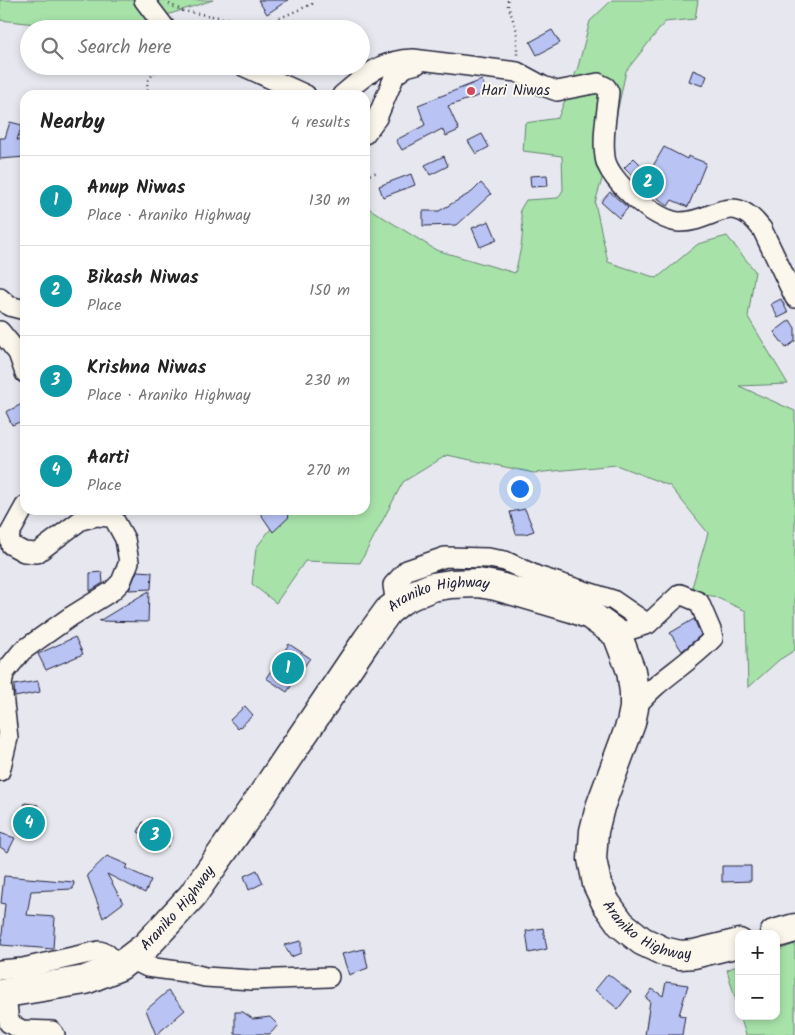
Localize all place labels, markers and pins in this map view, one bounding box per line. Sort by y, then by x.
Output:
place label: Hari Niwas [481,79,550,103]
marker: Hari Niwas [465,85,477,97]
pin: 2 [632,163,664,201]
pin: 1 [272,649,304,687]
pin: 4 [13,804,45,842]
pin: 3 [139,816,171,854]

